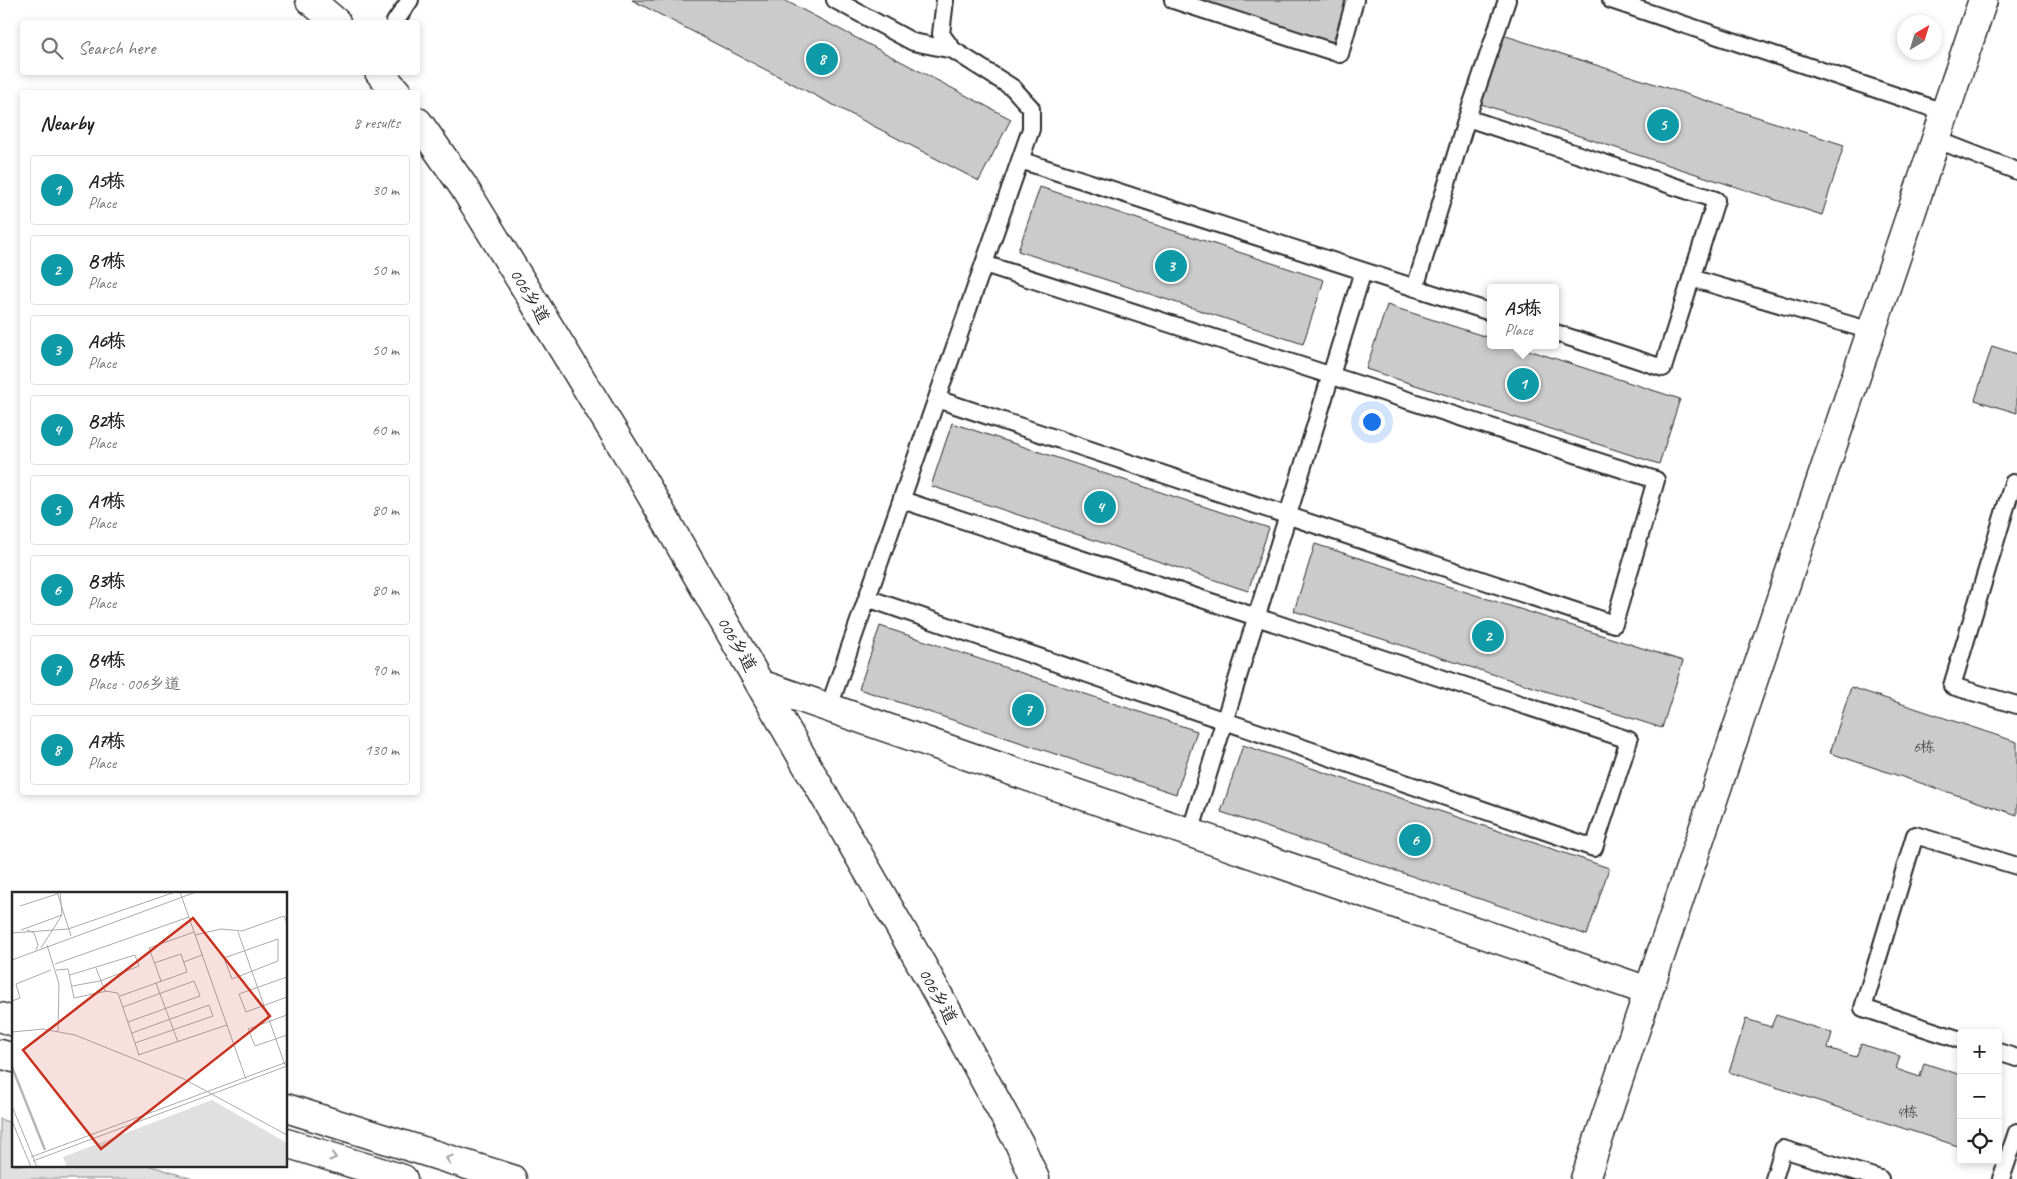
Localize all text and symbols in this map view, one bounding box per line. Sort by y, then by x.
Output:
north arrow [1897,15,1942,60]
search box [20,20,420,75]
icon: search [38,34,66,62]
text: Search here [78,36,155,60]
pin: 8 [806,40,838,78]
pin: 5 [1647,106,1679,144]
text: Nearby [40,110,93,136]
text: 8 results [353,113,400,133]
text: A5栋 [88,169,125,193]
text: 1 [53,180,61,200]
text: 30 m [372,180,399,200]
text: Place [88,193,116,213]
pin: 3 [1155,247,1187,285]
text: B1栋 [88,249,126,273]
text: 2 [53,260,61,280]
text: 50 m [372,260,399,280]
street label: 006乡道 [505,264,555,328]
text: Place [88,273,116,293]
popup [1487,284,1559,349]
text: A5栋 [1505,296,1541,320]
text: Place [1505,320,1533,340]
text: A6栋 [88,329,126,353]
text: 3 [53,340,61,360]
text: 50 m [372,340,399,360]
text: Place [88,353,116,373]
pin: 1 [1507,365,1539,403]
text: B2栋 [88,409,126,433]
your location [1359,409,1385,435]
text: 4 [53,420,61,440]
text: 60 m [372,420,399,440]
text: Place [88,433,116,453]
pin: 4 [1084,488,1116,526]
text: A1栋 [88,489,125,513]
text: 5 [54,500,60,520]
text: 80 m [372,500,399,520]
text: Place [88,513,116,533]
text: B3栋 [88,569,126,593]
text: 6 [53,580,61,600]
text: 80 m [372,580,399,600]
text: Place [88,593,116,613]
street label: 006乡道 [712,612,762,676]
pin: 2 [1472,617,1504,655]
text: B4栋 [88,648,126,672]
text: 7 [53,660,61,680]
text: 90 m [372,660,399,680]
text: Place · 006乡道 [88,674,180,694]
pin: 7 [1012,691,1044,729]
text: A7栋 [88,729,125,753]
house number: 6栋 [1913,738,1935,757]
text: 8 [53,740,61,760]
text: 130 m [365,740,399,760]
text: Place [88,753,116,773]
pin: 6 [1399,821,1431,859]
inset map [12,892,288,1166]
street label: 006乡道 [914,964,962,1028]
map controls [1957,1029,2002,1164]
button: + [1957,1029,2002,1074]
button: − [1957,1074,2002,1119]
house number: 4栋 [1896,1103,1918,1122]
button: locate [1957,1119,2002,1164]
one-way arrow [328,1152,336,1162]
one-way arrow [445,1155,454,1165]

